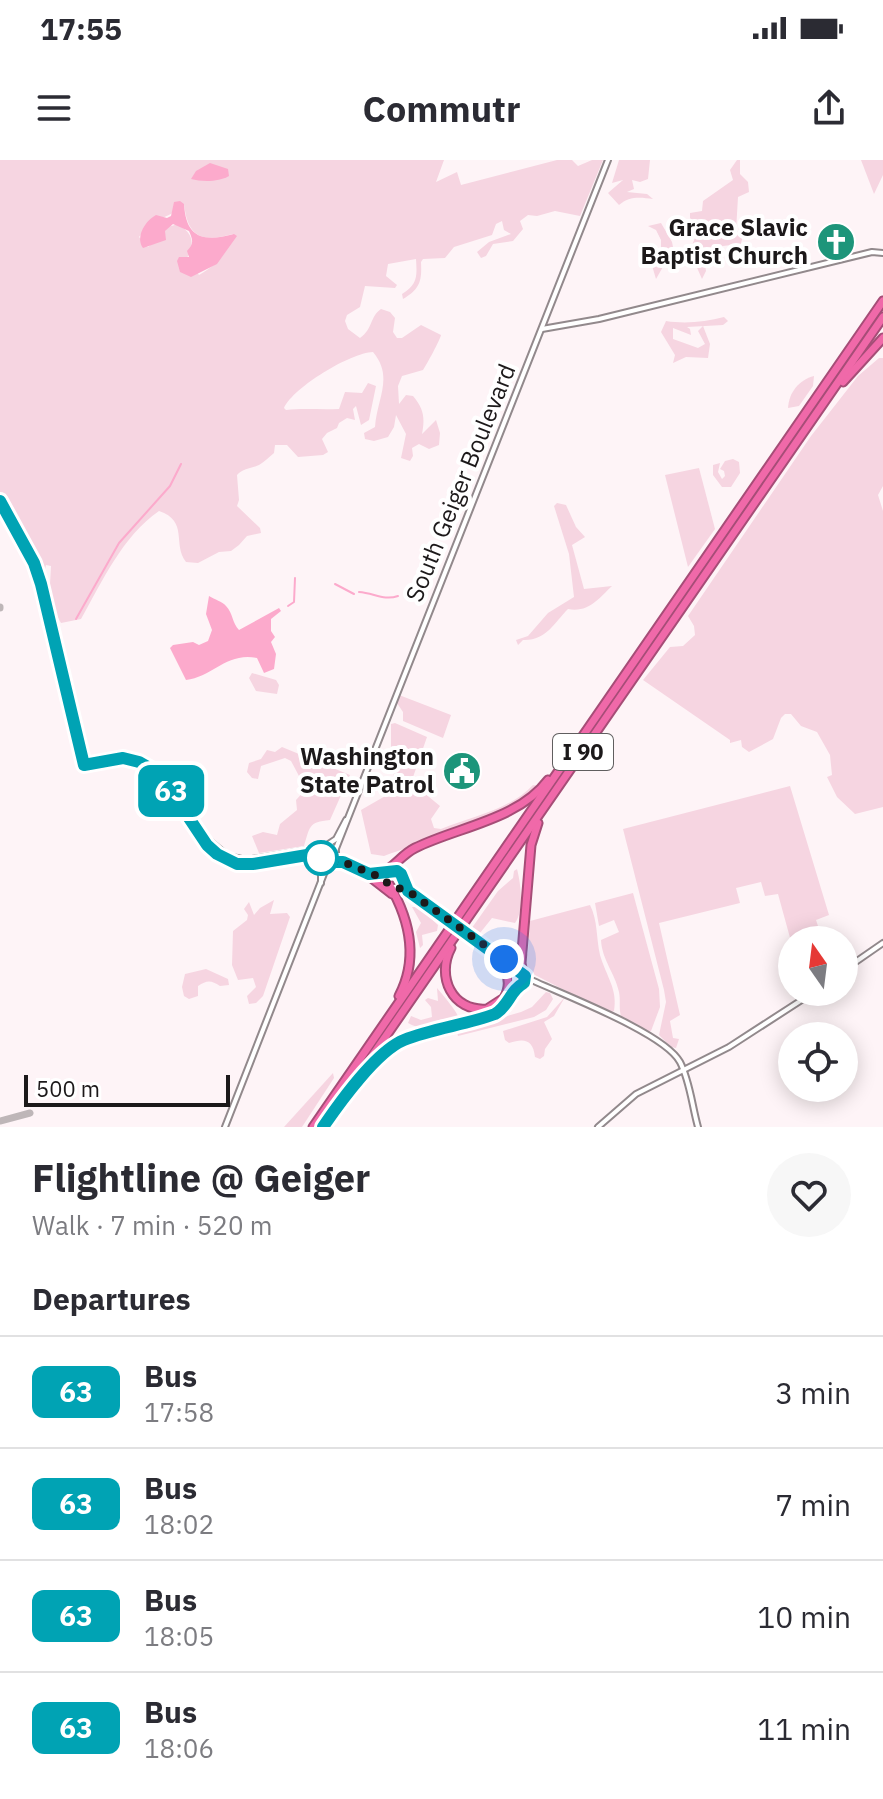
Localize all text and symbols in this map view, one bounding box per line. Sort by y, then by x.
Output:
text: 17:55 [40,9,122,48]
text: Commutr [363,85,520,132]
icon: menu [32,86,76,130]
icon: share [807,86,851,130]
place label: Grace Slavic Baptist Church [641,211,808,271]
church icon: Grace Slavic Baptist Church [815,221,857,263]
street label: South Geiger Boulevard [398,359,522,606]
road number: I 90 [553,734,613,770]
place label: Washington State Patrol [300,740,434,800]
public building icon: Washington State Patrol [441,750,483,792]
line badge: 63 [135,765,207,817]
text: 63 [154,772,188,809]
unlabelled marker [304,841,338,875]
north arrow [778,926,858,1006]
map controls [778,926,858,1102]
your location [484,939,524,979]
button: locate [778,1022,858,1102]
scale bar [24,1071,230,1107]
text: 500 m [36,1074,100,1103]
text: Flightline @ Geiger [32,1153,370,1202]
button: heart [767,1153,851,1237]
text: Walk · 7 min · 520 m [32,1208,272,1242]
text: Departures [32,1279,191,1318]
text: Bus [144,1356,197,1395]
text: 63 [59,1373,93,1410]
text: 3 min [775,1373,851,1412]
text: 17:58 [144,1395,214,1429]
text: Bus [144,1468,197,1507]
text: 63 [59,1485,93,1522]
text: 7 min [775,1485,851,1524]
text: 18:02 [144,1507,214,1541]
text: Bus [144,1580,197,1619]
text: 63 [59,1597,93,1634]
text: 10 min [757,1597,851,1636]
text: 18:05 [144,1619,214,1653]
text: Bus [144,1692,197,1731]
text: 63 [59,1709,93,1746]
text: 11 min [757,1709,851,1748]
text: 18:06 [144,1731,214,1765]

